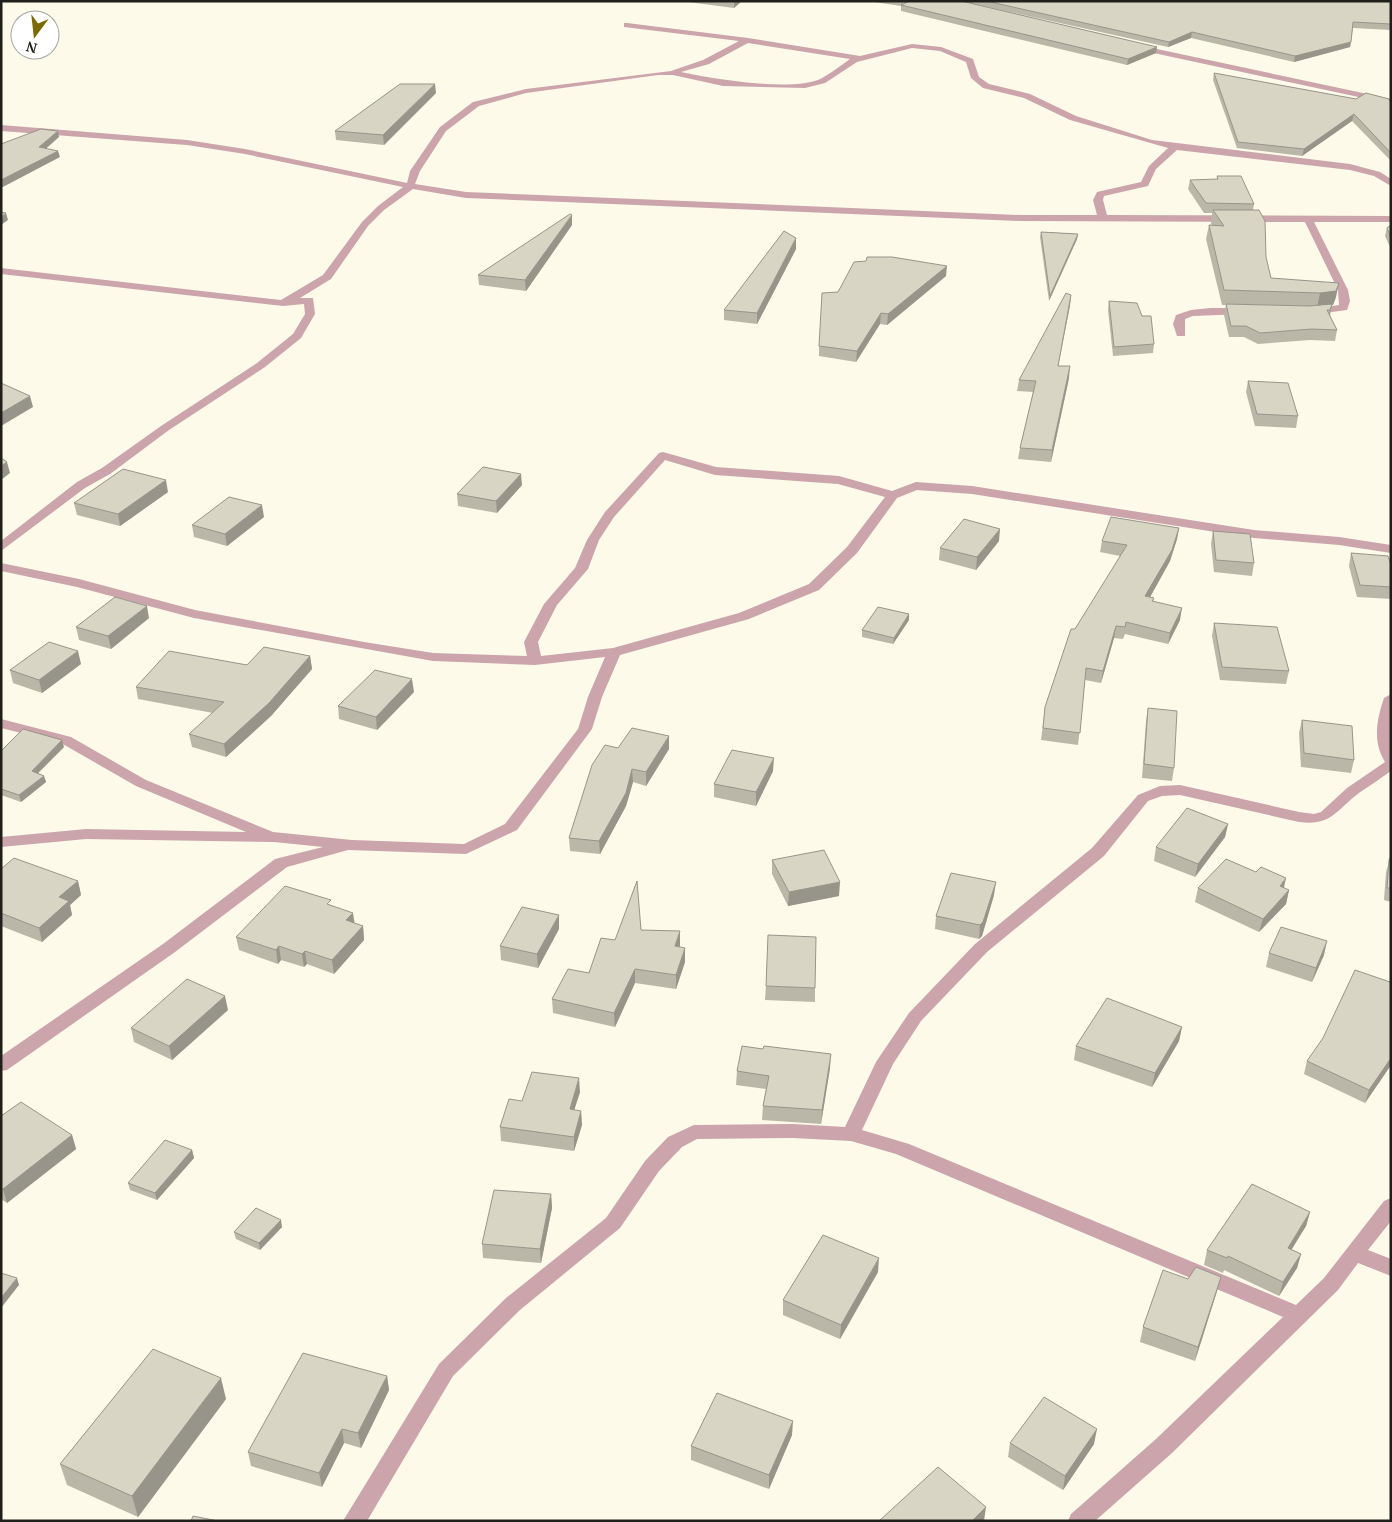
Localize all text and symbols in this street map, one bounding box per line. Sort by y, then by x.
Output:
north arrow [10,10,60,60]
text: N [24,37,39,59]

